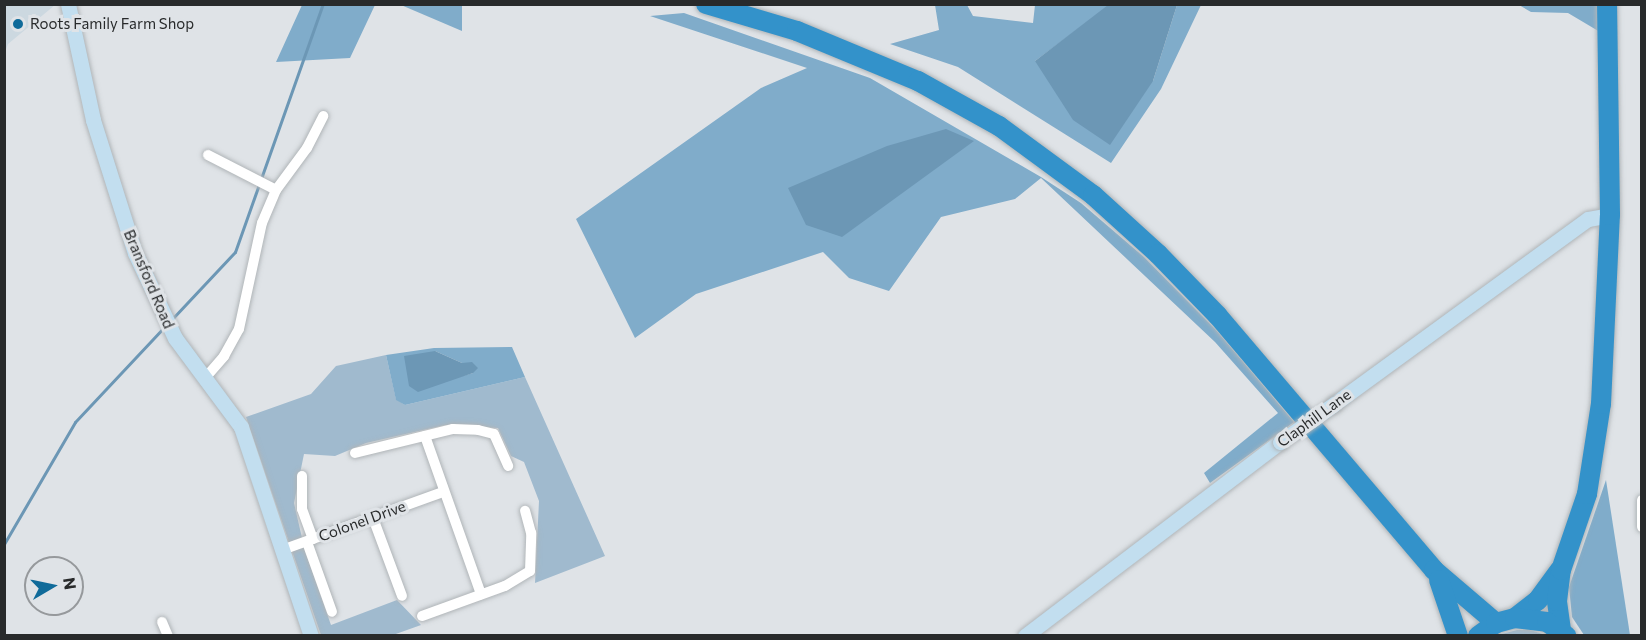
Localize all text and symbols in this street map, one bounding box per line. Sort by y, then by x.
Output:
place label: Roots Family Farm Shop [30,15,194,33]
marker: Roots Family Farm Shop [11,17,25,31]
street label: Bransford Road [120,227,178,331]
street label: Claphill Lane [1274,385,1354,451]
street label: Colonel Drive [316,497,408,545]
north arrow [24,556,84,616]
text: N [60,576,81,591]

